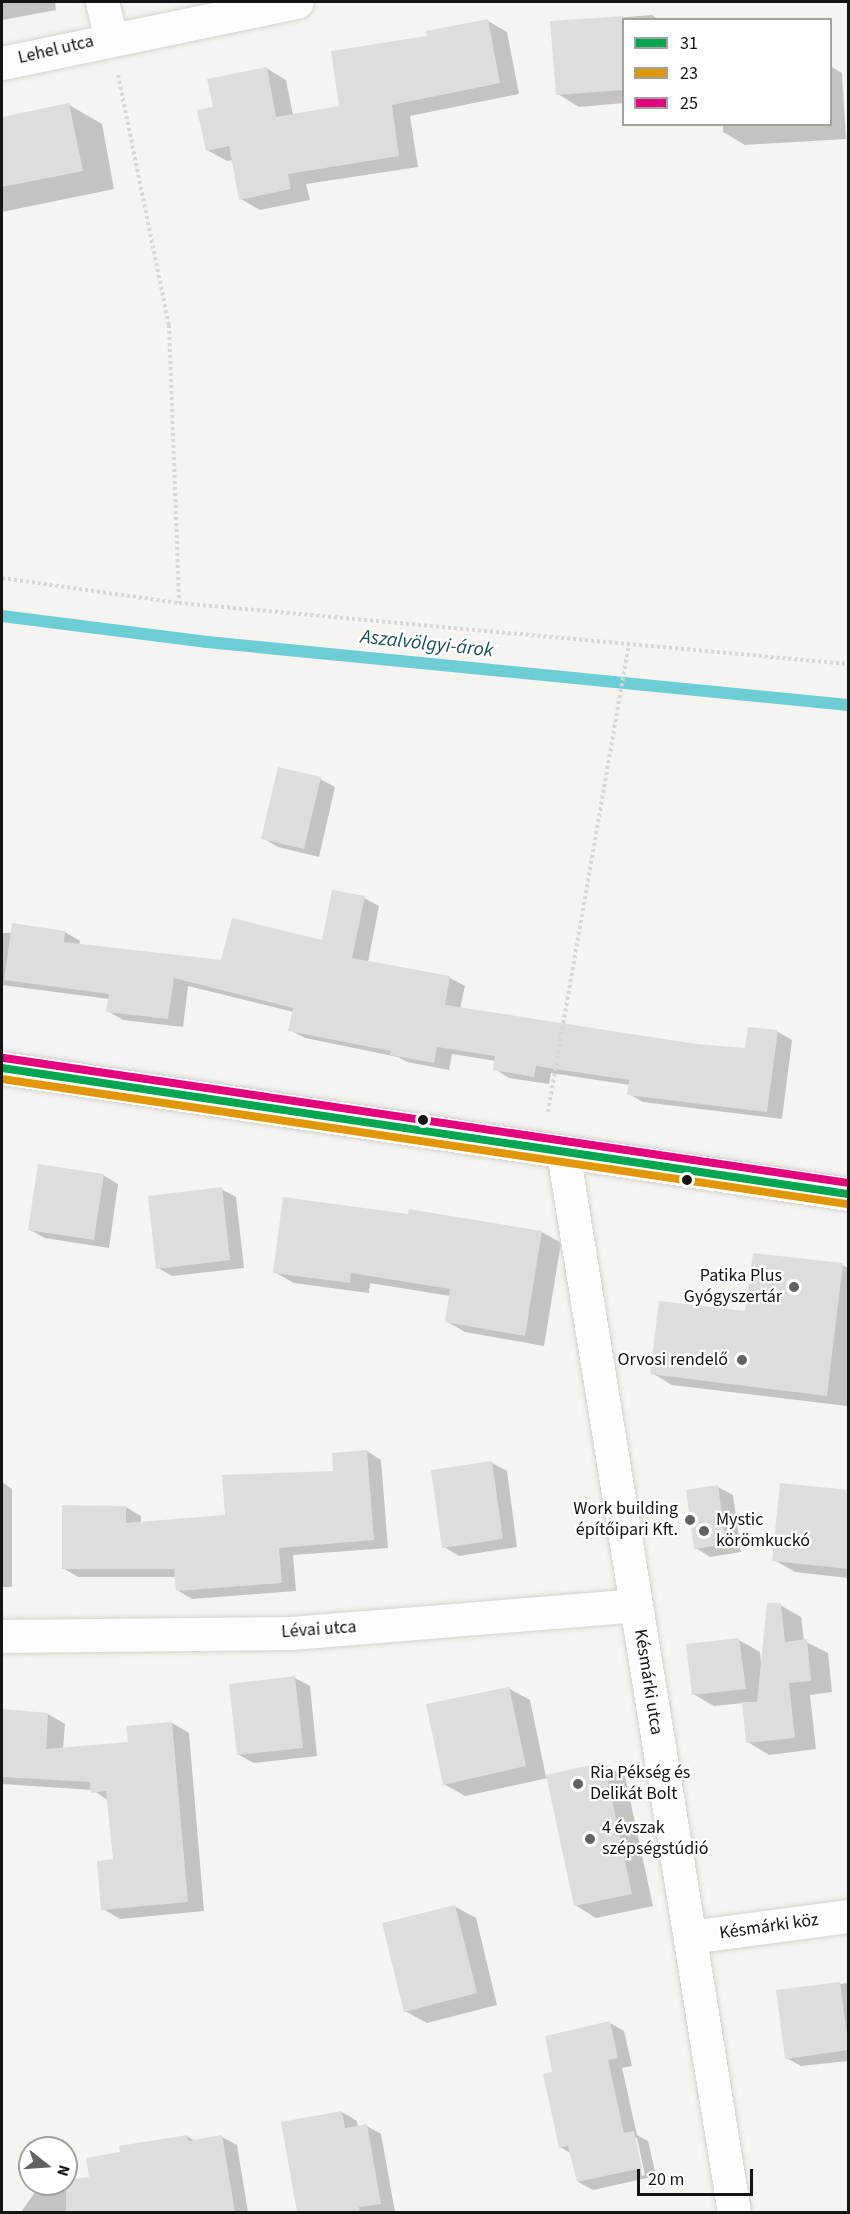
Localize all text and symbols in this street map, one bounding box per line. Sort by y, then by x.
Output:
legend [622,18,832,126]
street label: Lehel utca [16,31,96,69]
text: 31 [680,31,698,56]
text: 23 [680,61,698,86]
text: 25 [680,91,698,116]
water label: Aszalvölgyi-árok [359,625,495,663]
unlabelled marker [417,1114,429,1126]
unlabelled marker [681,1174,693,1186]
place label: Patika Plus Gyógyszertár [684,1266,782,1308]
marker: Patika Plus Gyógyszertár [787,1280,801,1294]
place label: Orvosi rendelő [618,1349,728,1371]
marker: Orvosi rendelő [733,1351,751,1369]
place label: Work building építőipari Kft. [573,1499,678,1541]
place label: Mystic körömkuckó [716,1510,810,1552]
marker: Work building építőipari Kft. [683,1513,697,1527]
marker: Mystic körömkuckó [697,1524,711,1538]
street label: Lévai utca [281,1617,357,1643]
street label: Késmárki utca [629,1628,667,1736]
place label: Ria Pékség és Delikát Bolt [590,1763,690,1806]
marker: Ria Pékség és Delikát Bolt [571,1777,585,1791]
place label: 4 évszak szépségstúdió [602,1818,708,1860]
marker: 4 évszak szépségstúdió [583,1832,597,1846]
street label: Késmárki köz [718,1909,820,1945]
north arrow [18,2136,78,2196]
scale bar [640,2157,756,2195]
text: N [51,2162,75,2179]
text: 20 m [648,2167,684,2192]

